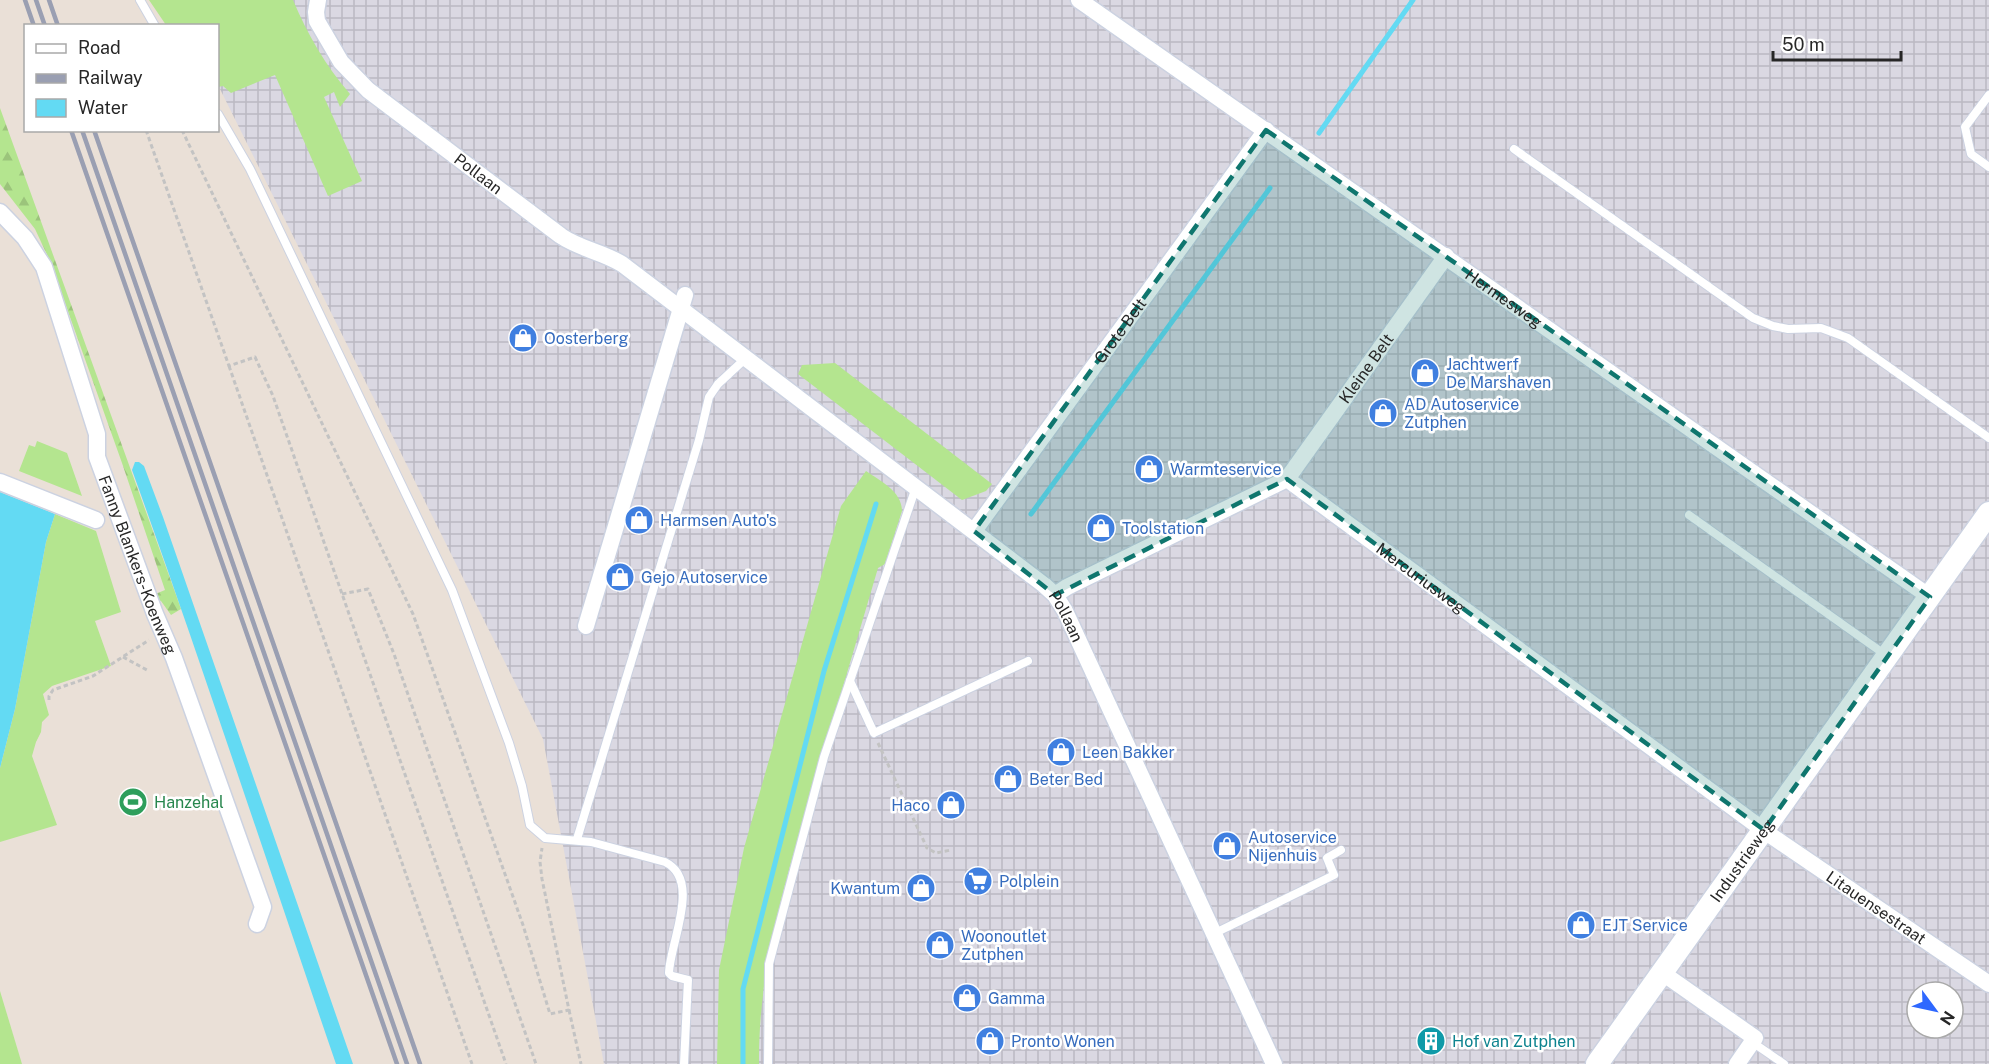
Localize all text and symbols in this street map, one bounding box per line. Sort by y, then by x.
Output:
legend [24,24,219,132]
scale bar [1773,24,1900,62]
text: 50 m [1782,34,1825,55]
text: Road [78,37,121,58]
text: Railway [78,67,143,88]
text: Water [78,97,128,118]
street label: Pollaan [451,149,506,198]
street label: Hermesweg [1462,265,1546,332]
street label: Grote Belt [1090,294,1150,367]
shop icon: Oosterberg [507,322,539,354]
place label: Oosterberg [544,329,628,348]
street label: Kleine Belt [1335,330,1397,407]
place label: Jachtwerf De Marshaven [1446,355,1551,392]
shop icon: Jachtwerf De Marshaven [1409,357,1441,389]
place label: AD Autoservice Zutphen [1404,395,1519,432]
shop icon: AD Autoservice Zutphen [1367,397,1399,429]
shop icon: Warmteservice [1133,453,1165,485]
place label: Warmteservice [1170,460,1282,479]
street label: Fanny Blankers-Koenweg [95,473,181,657]
shop icon: Harmsen Auto's [623,504,655,536]
place label: Harmsen Auto's [660,511,777,530]
shop icon: Toolstation [1085,512,1117,544]
place label: Toolstation [1122,519,1204,538]
street label: Mercuriusweg [1373,539,1469,617]
shop icon: Gejo Autoservice [604,561,636,593]
place label: Gejo Autoservice [641,568,768,587]
street label: Pollaan [1045,587,1087,645]
shop icon: Leen Bakker [1045,736,1077,768]
place label: Leen Bakker [1082,743,1175,762]
shop icon: Beter Bed [992,763,1024,795]
place label: Beter Bed [1029,770,1103,789]
sports icon: Hanzehal [117,786,149,818]
shop icon: Haco [935,789,967,821]
place label: Hanzehal [154,793,224,812]
place label: Haco [891,796,930,815]
street label: Industrieweg [1706,815,1778,905]
place label: Autoservice Nijenhuis [1248,828,1337,865]
shop icon: Autoservice Nijenhuis [1211,830,1243,862]
supermarket icon: Polplein [962,865,994,897]
street label: Litauensestraat [1823,867,1930,948]
shop icon: Kwantum [905,872,937,904]
place label: Polplein [999,872,1059,891]
place label: Kwantum [830,879,900,898]
shop icon: EJT Service [1565,909,1597,941]
place label: EJT Service [1602,916,1688,935]
place label: Woonoutlet Zutphen [961,927,1047,964]
shop icon: Woonoutlet Zutphen [924,929,956,961]
north arrow [1905,980,1965,1040]
shop icon: Gamma [951,982,983,1014]
place label: Gamma [988,989,1045,1008]
text: N [1936,1007,1959,1028]
shop icon: Pronto Wonen [974,1025,1006,1057]
building icon: Hof van Zutphen [1415,1025,1447,1057]
place label: Pronto Wonen [1011,1032,1115,1051]
place label: Hof van Zutphen [1452,1032,1576,1051]

